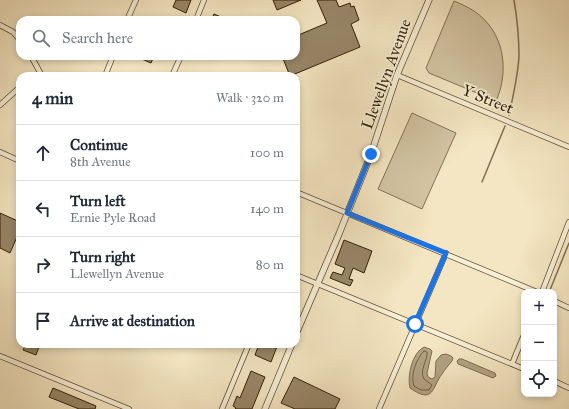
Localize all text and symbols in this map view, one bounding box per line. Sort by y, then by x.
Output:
search box [16,16,300,60]
street label: Llewellyn Avenue [357,16,415,132]
icon: search [30,27,52,49]
text: Search here [62,29,133,47]
street label: Y Street [460,80,517,118]
text: 4 min [32,88,73,109]
text: Walk · 320 m [216,90,284,106]
text: Continue [70,136,128,154]
icon: ahead [32,142,54,164]
text: 100 m [250,145,284,161]
route end [362,145,380,163]
text: 8th Avenue [70,154,131,170]
text: Turn left [70,192,126,210]
icon: left [32,198,54,220]
text: 140 m [250,201,284,217]
text: Ernie Pyle Road [70,210,156,226]
text: Turn right [70,248,135,266]
icon: right [32,254,54,276]
text: 80 m [256,257,284,273]
text: Llewellyn Avenue [70,266,164,282]
map controls [521,289,557,397]
button: + [521,289,557,325]
icon: arrive [32,310,54,332]
text: Arrive at destination [70,312,195,330]
route start [406,315,424,333]
button: − [521,325,557,361]
button: locate [521,361,557,397]

